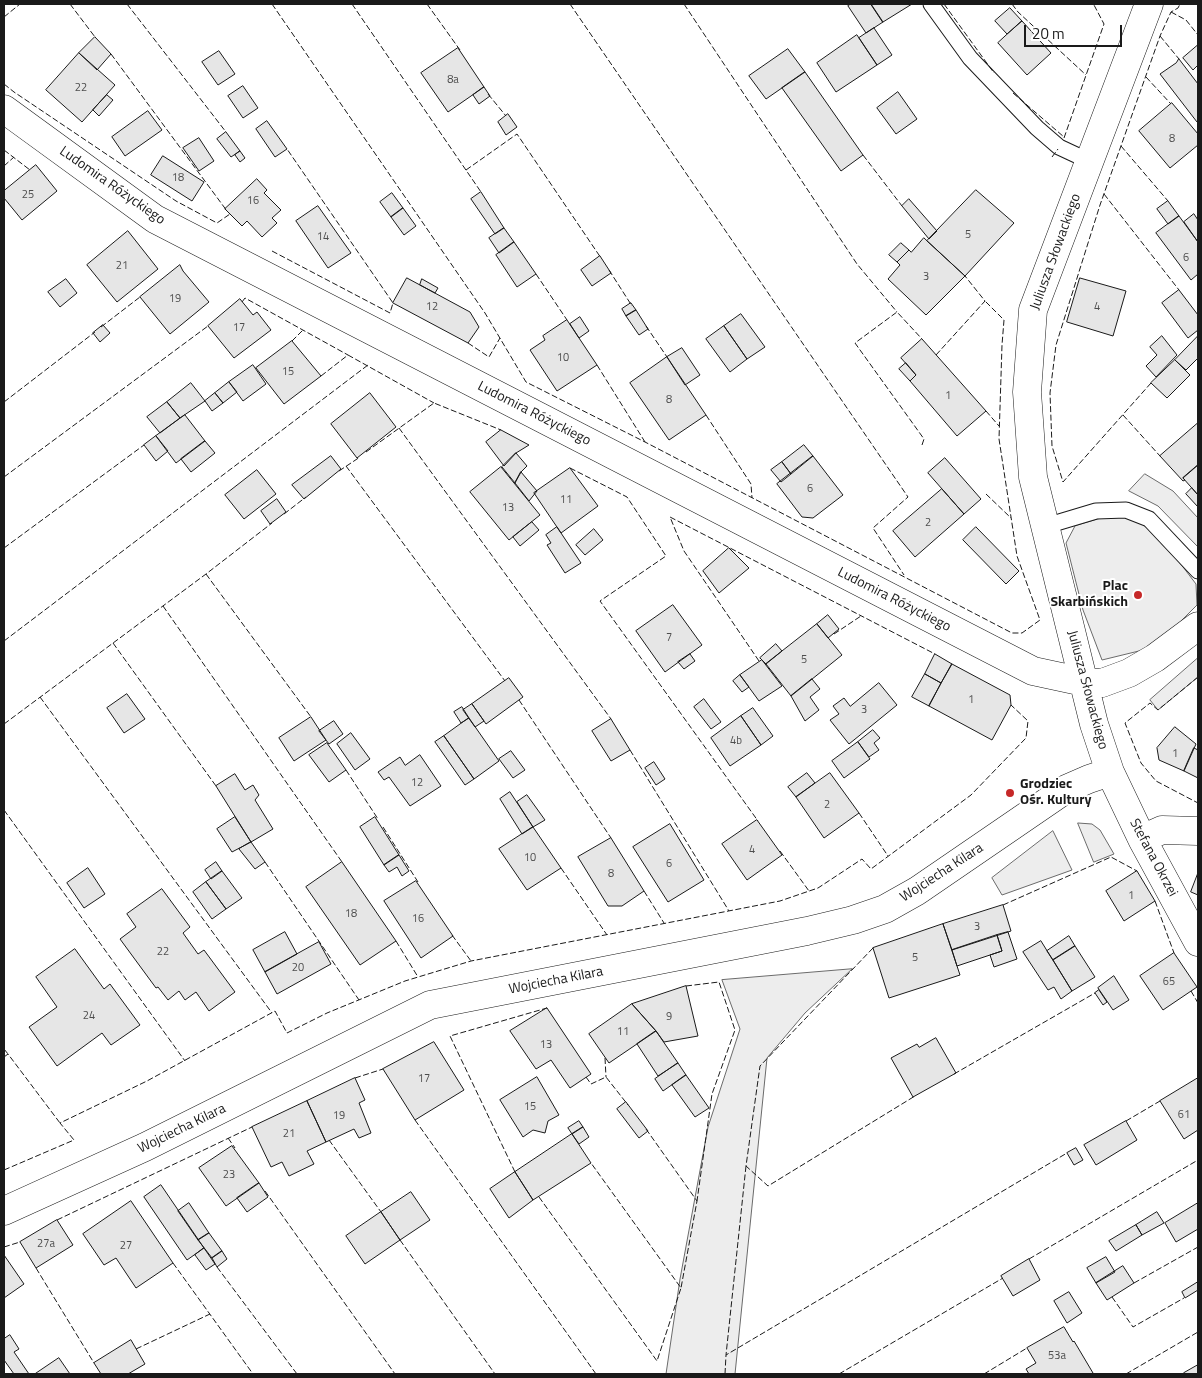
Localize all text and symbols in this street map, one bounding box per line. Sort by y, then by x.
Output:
scale bar [1027,15,1124,47]
text: 20 m [1032,22,1065,45]
house number: 8a [447,73,459,87]
house number: 22 [75,81,87,95]
house number: 8 [1169,132,1175,146]
street label: Ludomira Różyckiego [56,143,168,229]
house number: 18 [172,171,184,185]
house number: 25 [22,188,34,202]
street label: Juliusza Słowackiego [1027,192,1085,312]
house number: 16 [247,194,259,208]
house number: 5 [965,228,971,242]
house number: 14 [317,230,329,244]
house number: 6 [1183,251,1189,265]
house number: 21 [116,259,128,273]
house number: 3 [923,270,929,284]
house number: 19 [169,292,181,306]
house number: 12 [426,300,438,314]
house number: 4 [1094,300,1100,314]
house number: 17 [233,321,245,335]
house number: 10 [557,351,569,365]
house number: 15 [282,365,294,379]
street label: Ludomira Różyckiego [475,378,593,450]
house number: 1 [945,389,951,403]
house number: 8 [666,393,672,407]
house number: 6 [807,482,813,496]
house number: 11 [560,493,572,507]
house number: 13 [502,501,514,515]
house number: 2 [925,516,931,530]
street label: Ludomira Różyckiego [835,564,953,636]
place label: Plac Skarbińskich [1050,579,1128,612]
marker: Plac Skarbińskich [1132,589,1144,601]
street label: Juliusza Słowackiego [1063,629,1111,751]
house number: 7 [666,631,672,645]
house number: 5 [801,653,807,667]
house number: 1 [968,693,974,707]
house number: 3 [861,703,867,717]
house number: 4b [730,734,742,748]
house number: 1 [1172,747,1178,761]
house number: 12 [411,776,423,790]
place label: Grodziec Ośr. Kultury [1020,777,1092,810]
marker: Grodziec Ośr. Kultury [1004,787,1016,799]
house number: 2 [824,798,830,812]
street label: Stefana Okrzei [1125,816,1181,900]
street label: Wojciecha Kilara [897,840,987,906]
house number: 4 [749,843,755,857]
house number: 10 [524,851,536,865]
house number: 6 [666,857,672,871]
house number: 8 [608,867,614,881]
house number: 1 [1128,889,1134,903]
house number: 18 [345,907,357,921]
house number: 16 [412,912,424,926]
house number: 3 [974,920,980,934]
house number: 22 [157,945,169,959]
house number: 5 [912,951,918,965]
house number: 20 [292,961,304,975]
street label: Wojciecha Kilara [507,964,605,998]
house number: 65 [1163,975,1175,989]
house number: 24 [83,1009,95,1023]
house number: 9 [666,1010,672,1024]
house number: 11 [617,1025,629,1039]
house number: 13 [540,1038,552,1052]
house number: 17 [418,1072,430,1086]
street label: Wojciecha Kilara [135,1100,229,1158]
house number: 15 [524,1100,536,1114]
house number: 61 [1178,1108,1190,1122]
house number: 19 [333,1109,345,1123]
house number: 21 [283,1127,295,1141]
house number: 23 [223,1168,235,1182]
house number: 27a [37,1237,55,1251]
house number: 27 [120,1239,132,1253]
house number: 53a [1048,1349,1066,1363]

